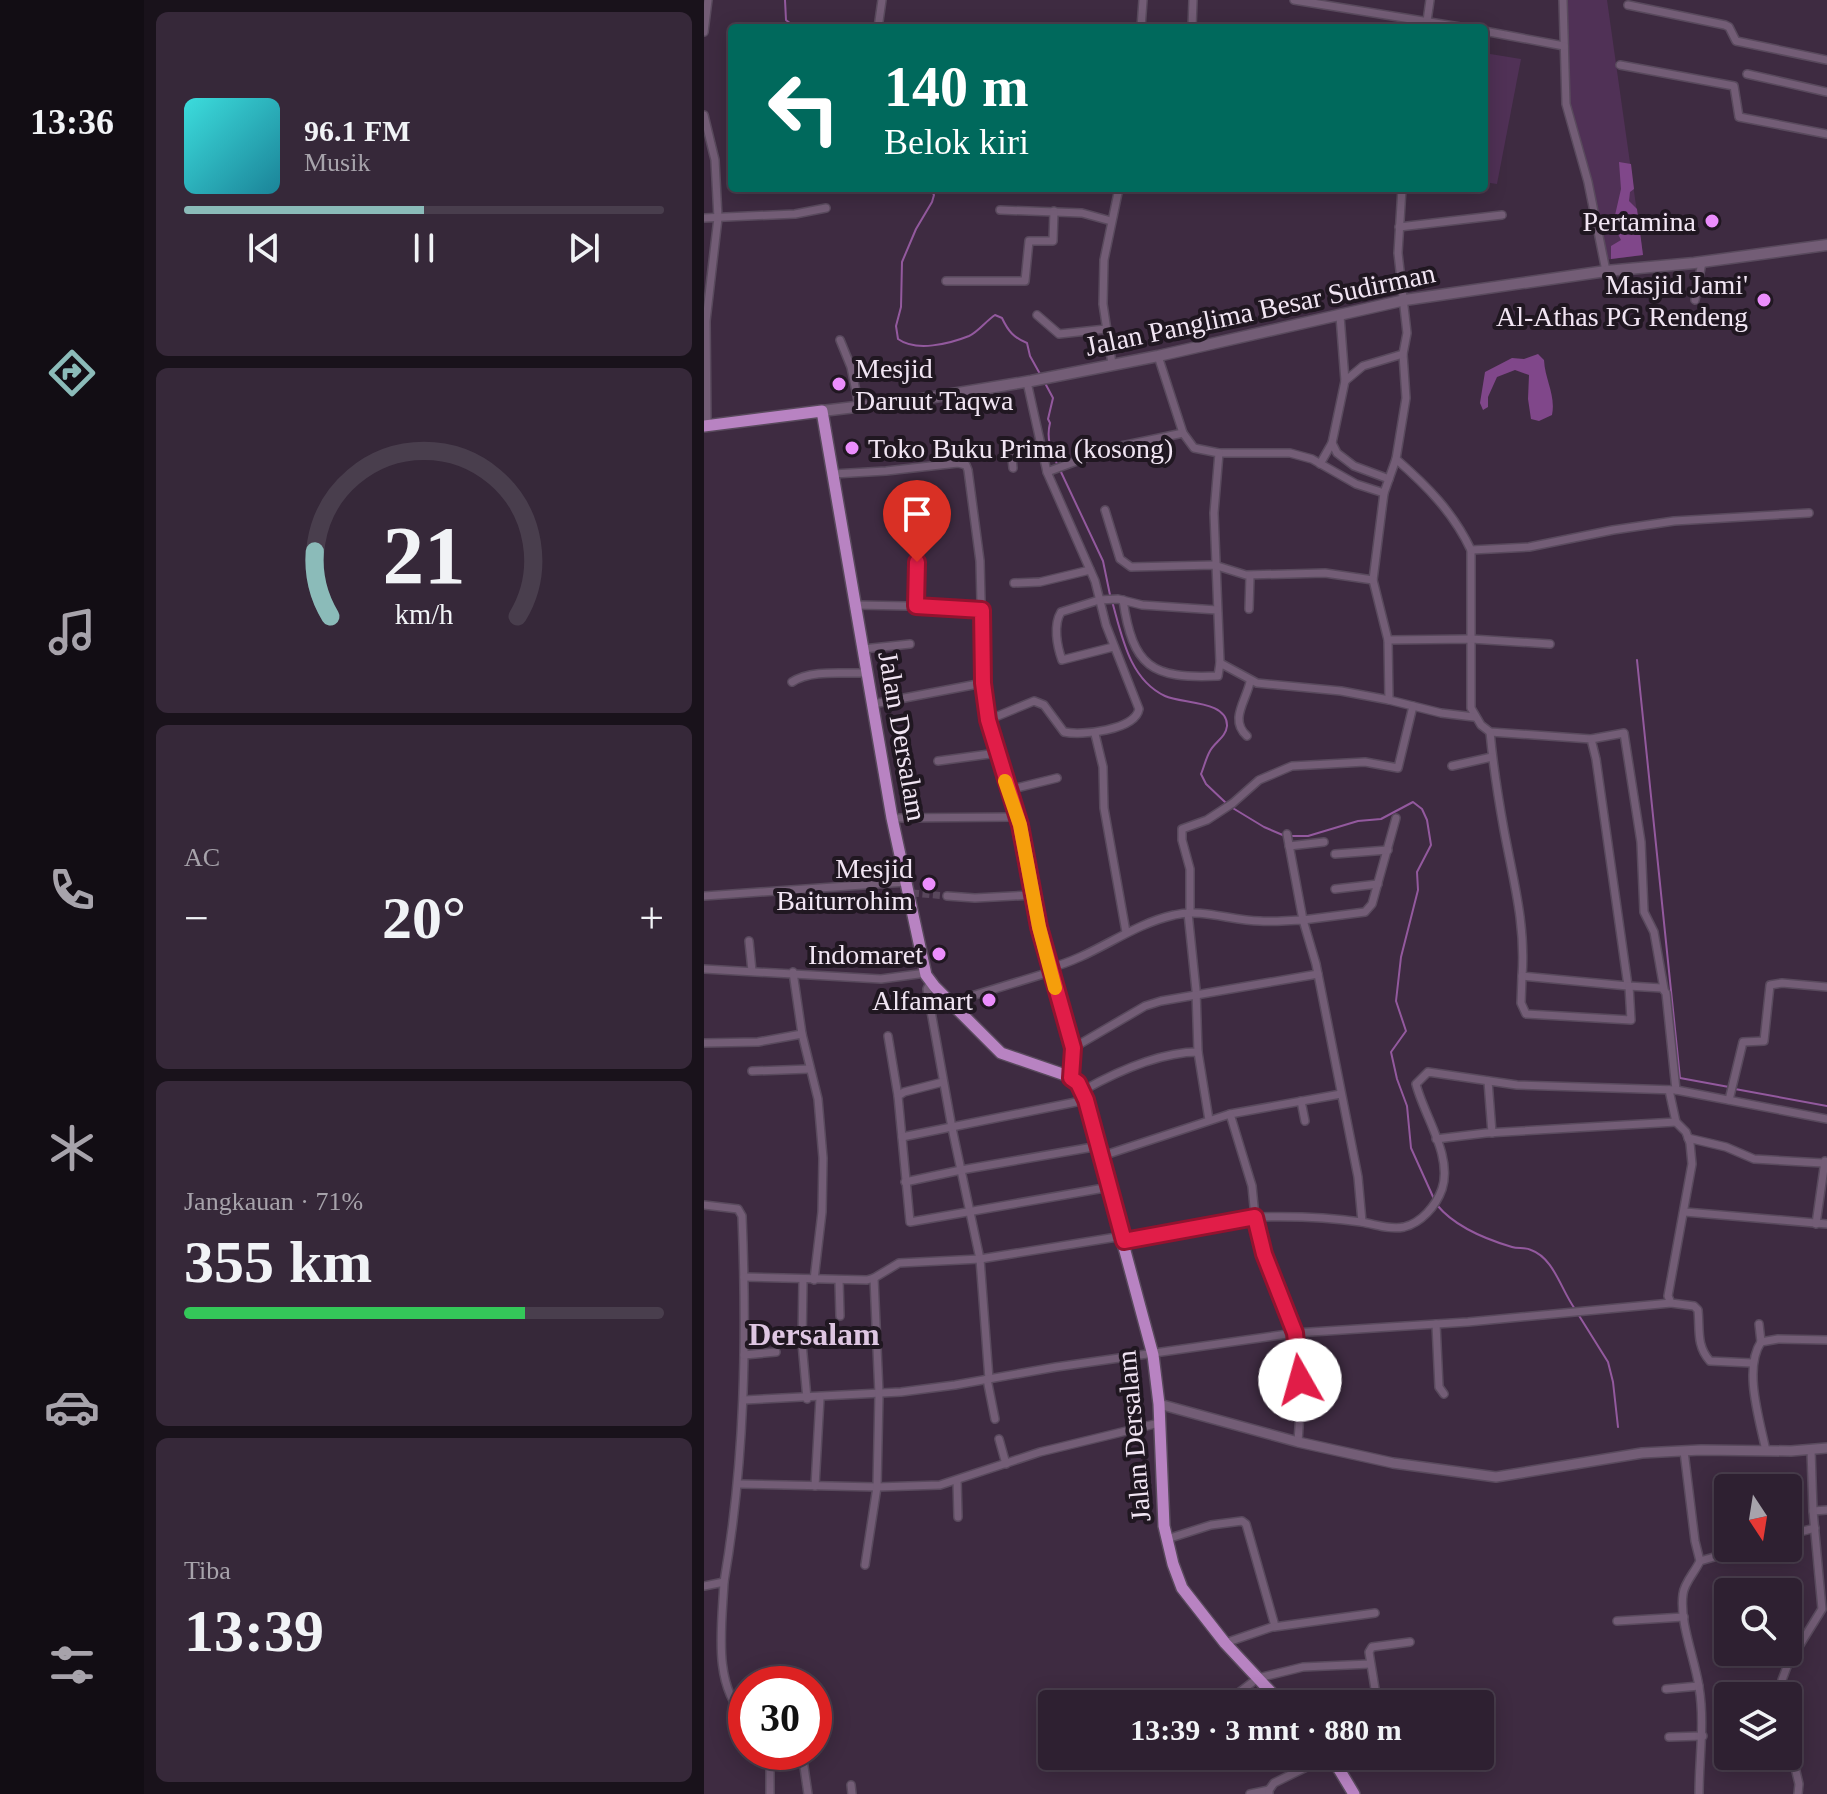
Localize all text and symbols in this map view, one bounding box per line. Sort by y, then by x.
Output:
icon: left [752,56,856,160]
text: 140 m [884,56,1029,118]
text: 13:36 [30,102,114,142]
text: 96.1 FM [304,114,411,147]
text: Belok kiri [884,122,1029,162]
text: Musik [304,148,370,177]
place label: Pertamina [1582,206,1697,237]
marker: Pertamina [1703,212,1721,230]
icon: previous [242,226,286,270]
icon: pause [402,226,446,270]
icon: next [562,226,606,270]
street label: Jalan Panglima Besar Sudirman [1082,257,1438,362]
place label: Masjid Jami' Al-Athas PG Rendeng [1496,269,1748,332]
marker: Masjid Jami' Al-Athas PG Rendeng [1755,291,1773,309]
icon: directions [44,345,100,401]
place label: Mesjid Daruut Taqwa [855,353,1014,416]
marker: Mesjid Daruut Taqwa [830,375,848,393]
place label: Toko Buku Prima (kosong) [868,433,1173,464]
marker: Toko Buku Prima (kosong) [843,439,861,457]
pin [883,480,951,562]
icon: arrive [895,492,939,536]
text: 21 [382,508,466,600]
text: km/h [395,599,453,630]
icon: music [44,604,100,660]
street label: Jalan Dersalam [872,649,933,824]
text: AC [184,843,220,872]
place label: Mesjid Baiturrohim [776,853,913,916]
icon: phone [44,862,100,918]
marker: Mesjid Baiturrohim [920,875,938,893]
text: 20° [382,885,466,951]
text: − [184,894,209,943]
text: + [639,894,664,943]
place label: Indomaret [808,939,923,970]
marker: Indomaret [930,945,948,963]
place label: Alfamart [872,985,973,1016]
marker: Alfamart [980,991,998,1009]
icon: climate [44,1120,100,1176]
text: Jangkauan · 71% [184,1187,363,1216]
text: 355 km [184,1229,372,1295]
district label: Dersalam [748,1316,880,1352]
position arrow [1258,1338,1342,1422]
street label: Jalan Dersalam [1111,1349,1156,1523]
icon: car [44,1379,100,1435]
north arrow [1714,1474,1802,1562]
map controls [1714,1474,1802,1770]
text: Tiba [184,1556,231,1585]
button: search [1714,1578,1802,1666]
text: 13:39 [184,1598,324,1664]
icon: filters [44,1637,100,1693]
speed limit sign: 30 [728,1666,832,1770]
button: layers [1714,1682,1802,1770]
text: 13:39 · 3 mnt · 880 m [1130,1713,1402,1746]

